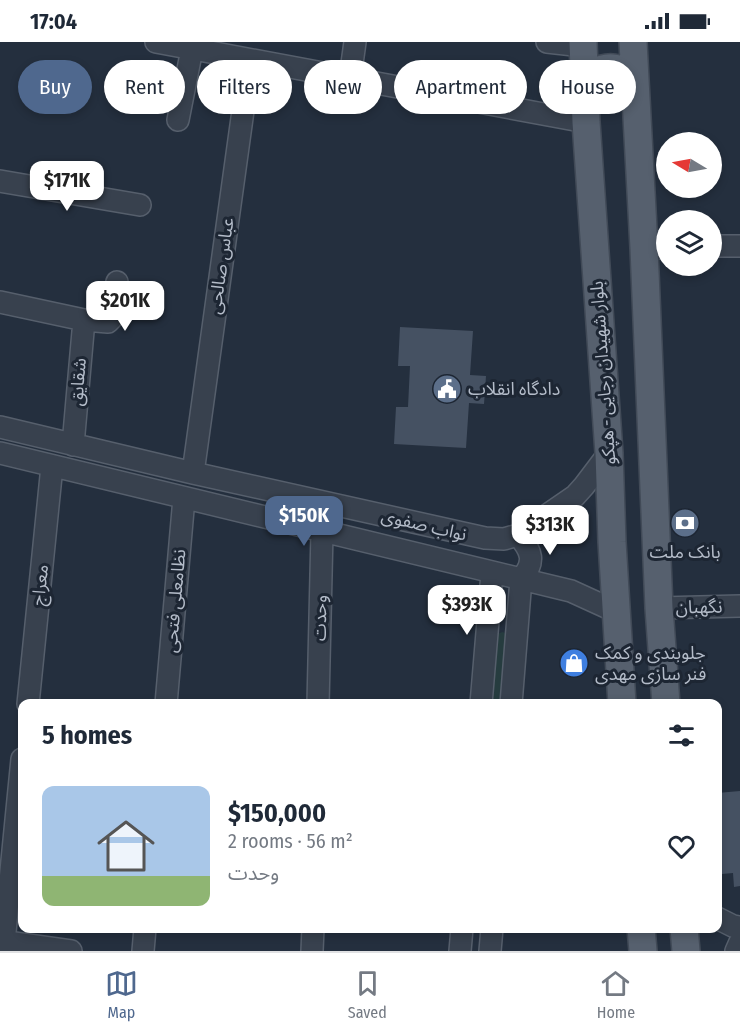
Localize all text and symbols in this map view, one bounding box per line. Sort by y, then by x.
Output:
text: 17:04 [30,8,77,35]
chip: Buy [18,60,92,114]
chip: Rent [104,60,185,114]
chip: Filters [197,60,292,114]
chip: New [304,60,382,114]
chip: Apartment [394,60,527,114]
chip: House [539,60,636,114]
north arrow [656,132,722,198]
map controls [656,132,722,276]
pin: $171K [25,161,109,212]
text: $171K [44,168,90,192]
button: layers [656,210,722,276]
street label: عباس صالحی [203,216,239,316]
street label: بلوار شهیدان رجایی - هپکو [586,280,621,466]
pin: $201K [83,281,167,332]
text: $201K [100,288,150,312]
street label: شقایق [65,357,91,407]
public building icon: دادگاه انقلاب [431,373,463,405]
place label: دادگاه انقلاب [468,378,560,400]
pin: $150K [262,496,346,547]
text: $150K [279,503,329,527]
street label: نواب صفوی [379,504,469,546]
pin: $313K [508,505,592,556]
bank icon: بانک ملت [669,507,701,539]
text: $313K [526,512,574,536]
place label: بانک ملت [649,541,721,563]
street label: نظامعلی فتحی [160,548,190,654]
street label: معراج [27,563,55,607]
pin: $393K [425,585,509,636]
text: $393K [442,592,492,616]
street label: وحدت [309,595,331,641]
street label: نگهبان [675,596,723,618]
place label: جلوبندی و کمک فنر سازی مهدی [595,642,706,685]
shop icon: جلوبندی و کمک فنر سازی مهدی [558,647,590,679]
icon: filters [665,719,698,752]
text: 5 homes [42,720,132,751]
text: $150,000 [228,798,326,829]
icon: home [90,810,162,882]
text: 2 rooms · 56 m² [228,829,353,853]
icon: heart [665,830,698,863]
text: وحدت [228,861,279,885]
tab: Map [105,967,138,1022]
tab: Saved [348,967,387,1022]
tab: Home [597,967,635,1022]

